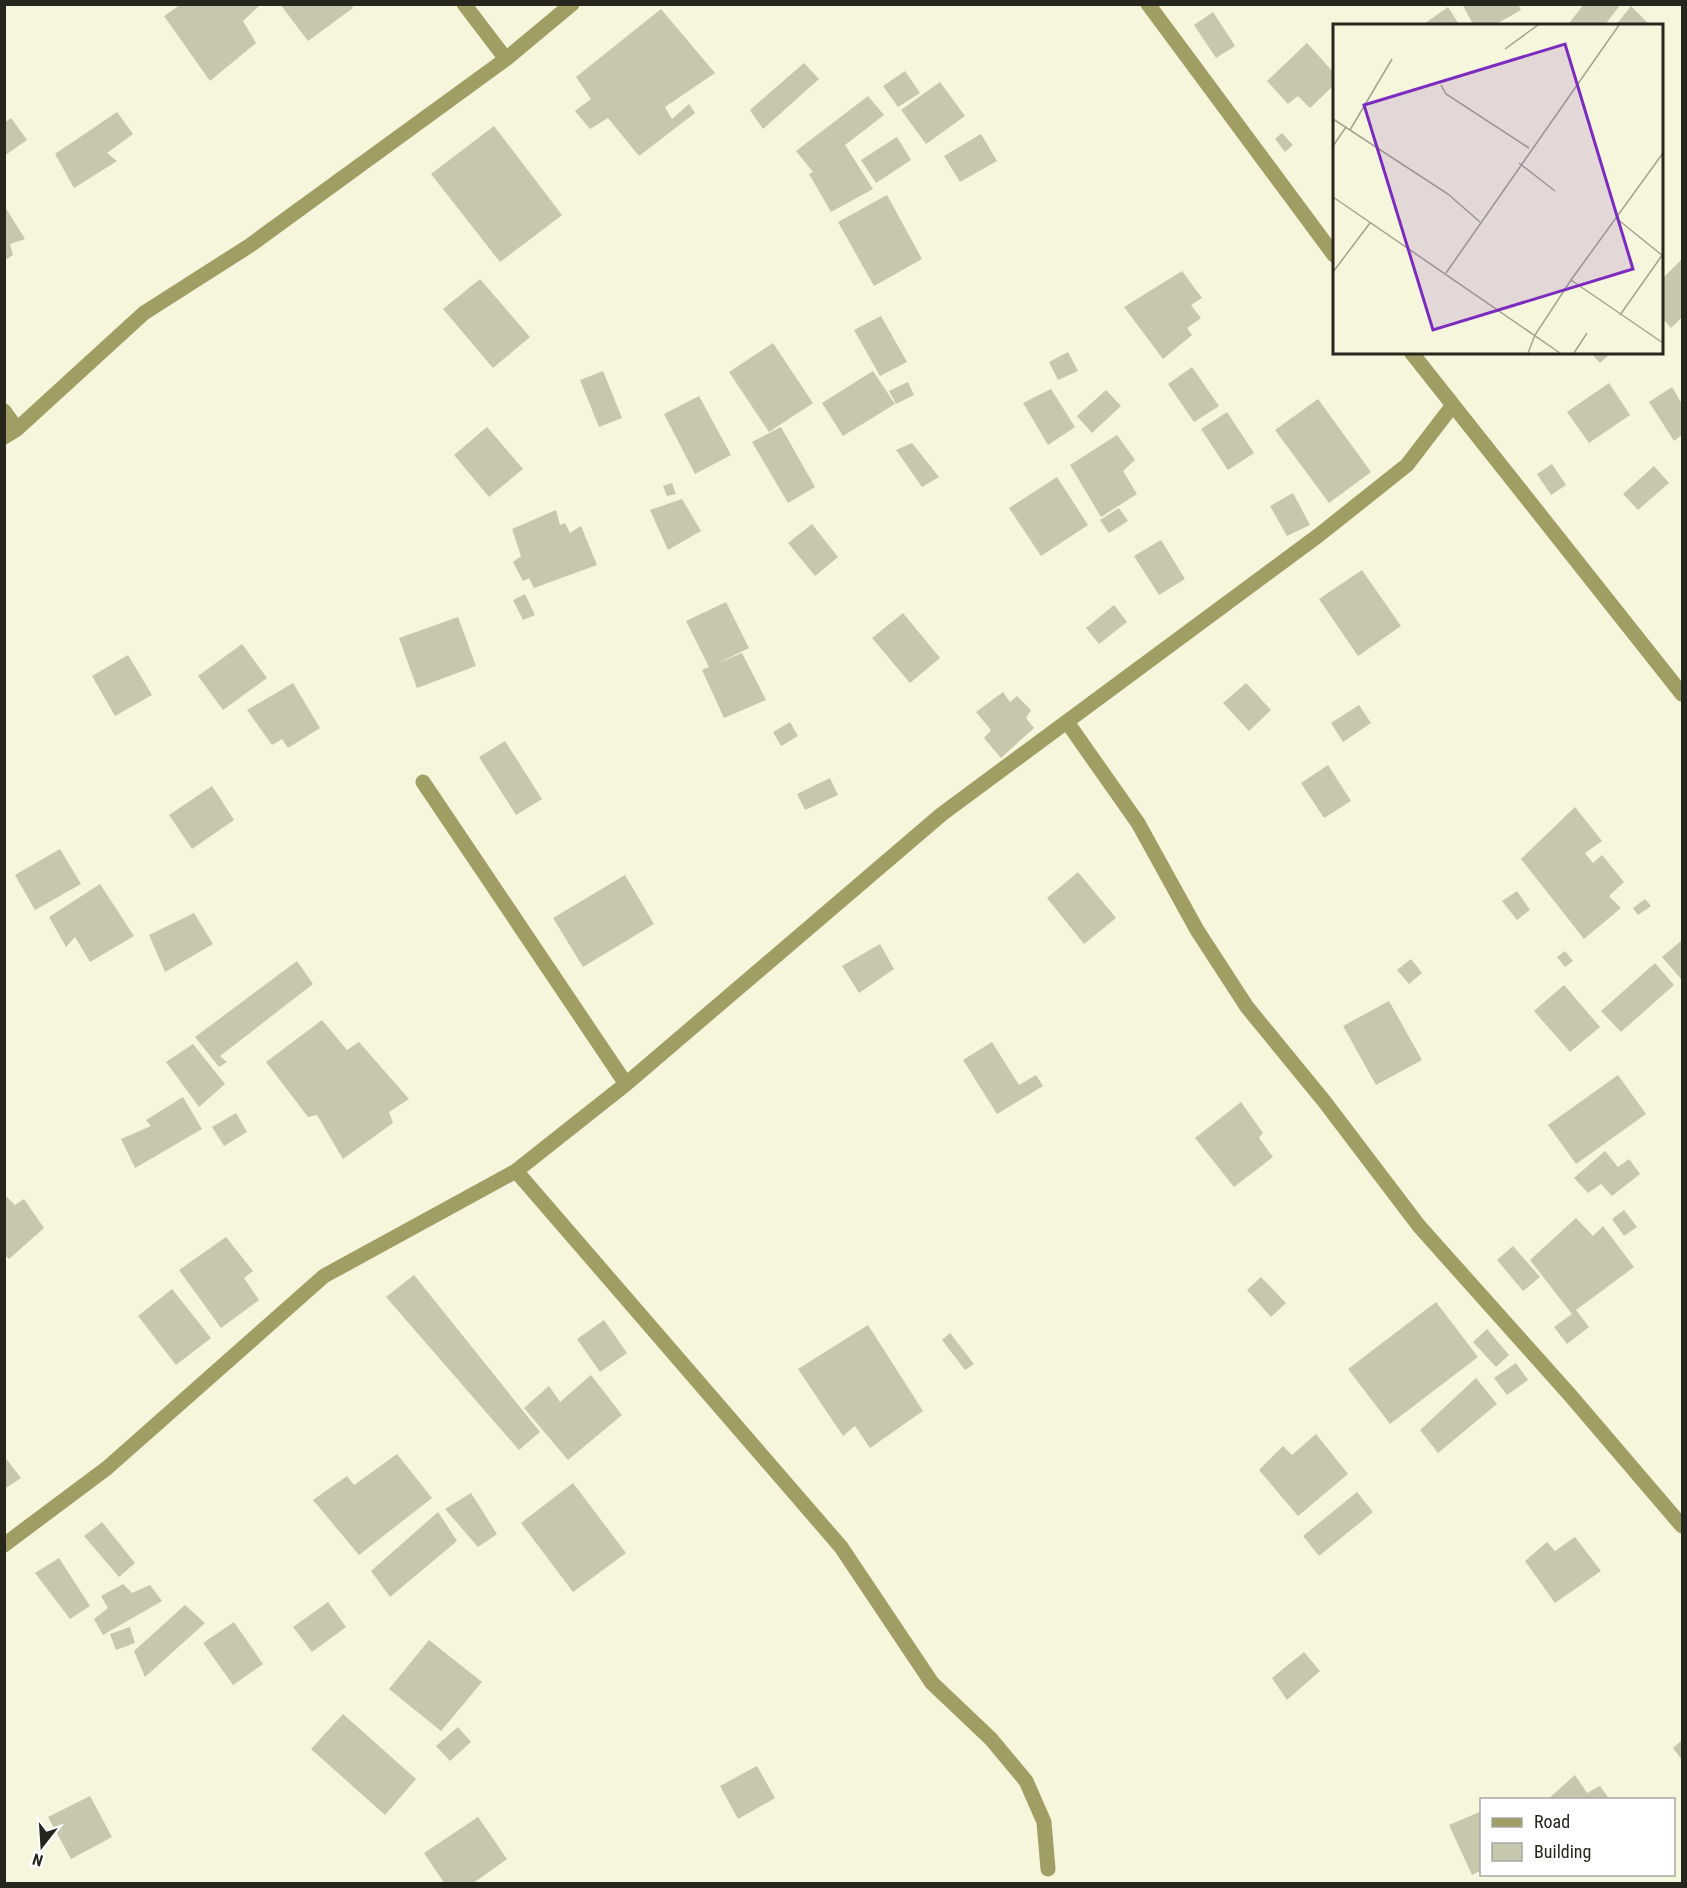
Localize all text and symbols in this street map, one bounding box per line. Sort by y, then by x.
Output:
inset map [1333,24,1663,354]
legend [1480,1798,1675,1876]
text: Road [1534,1811,1570,1832]
north arrow [12,1816,72,1876]
text: Building [1534,1841,1591,1862]
text: N [30,1849,45,1870]

